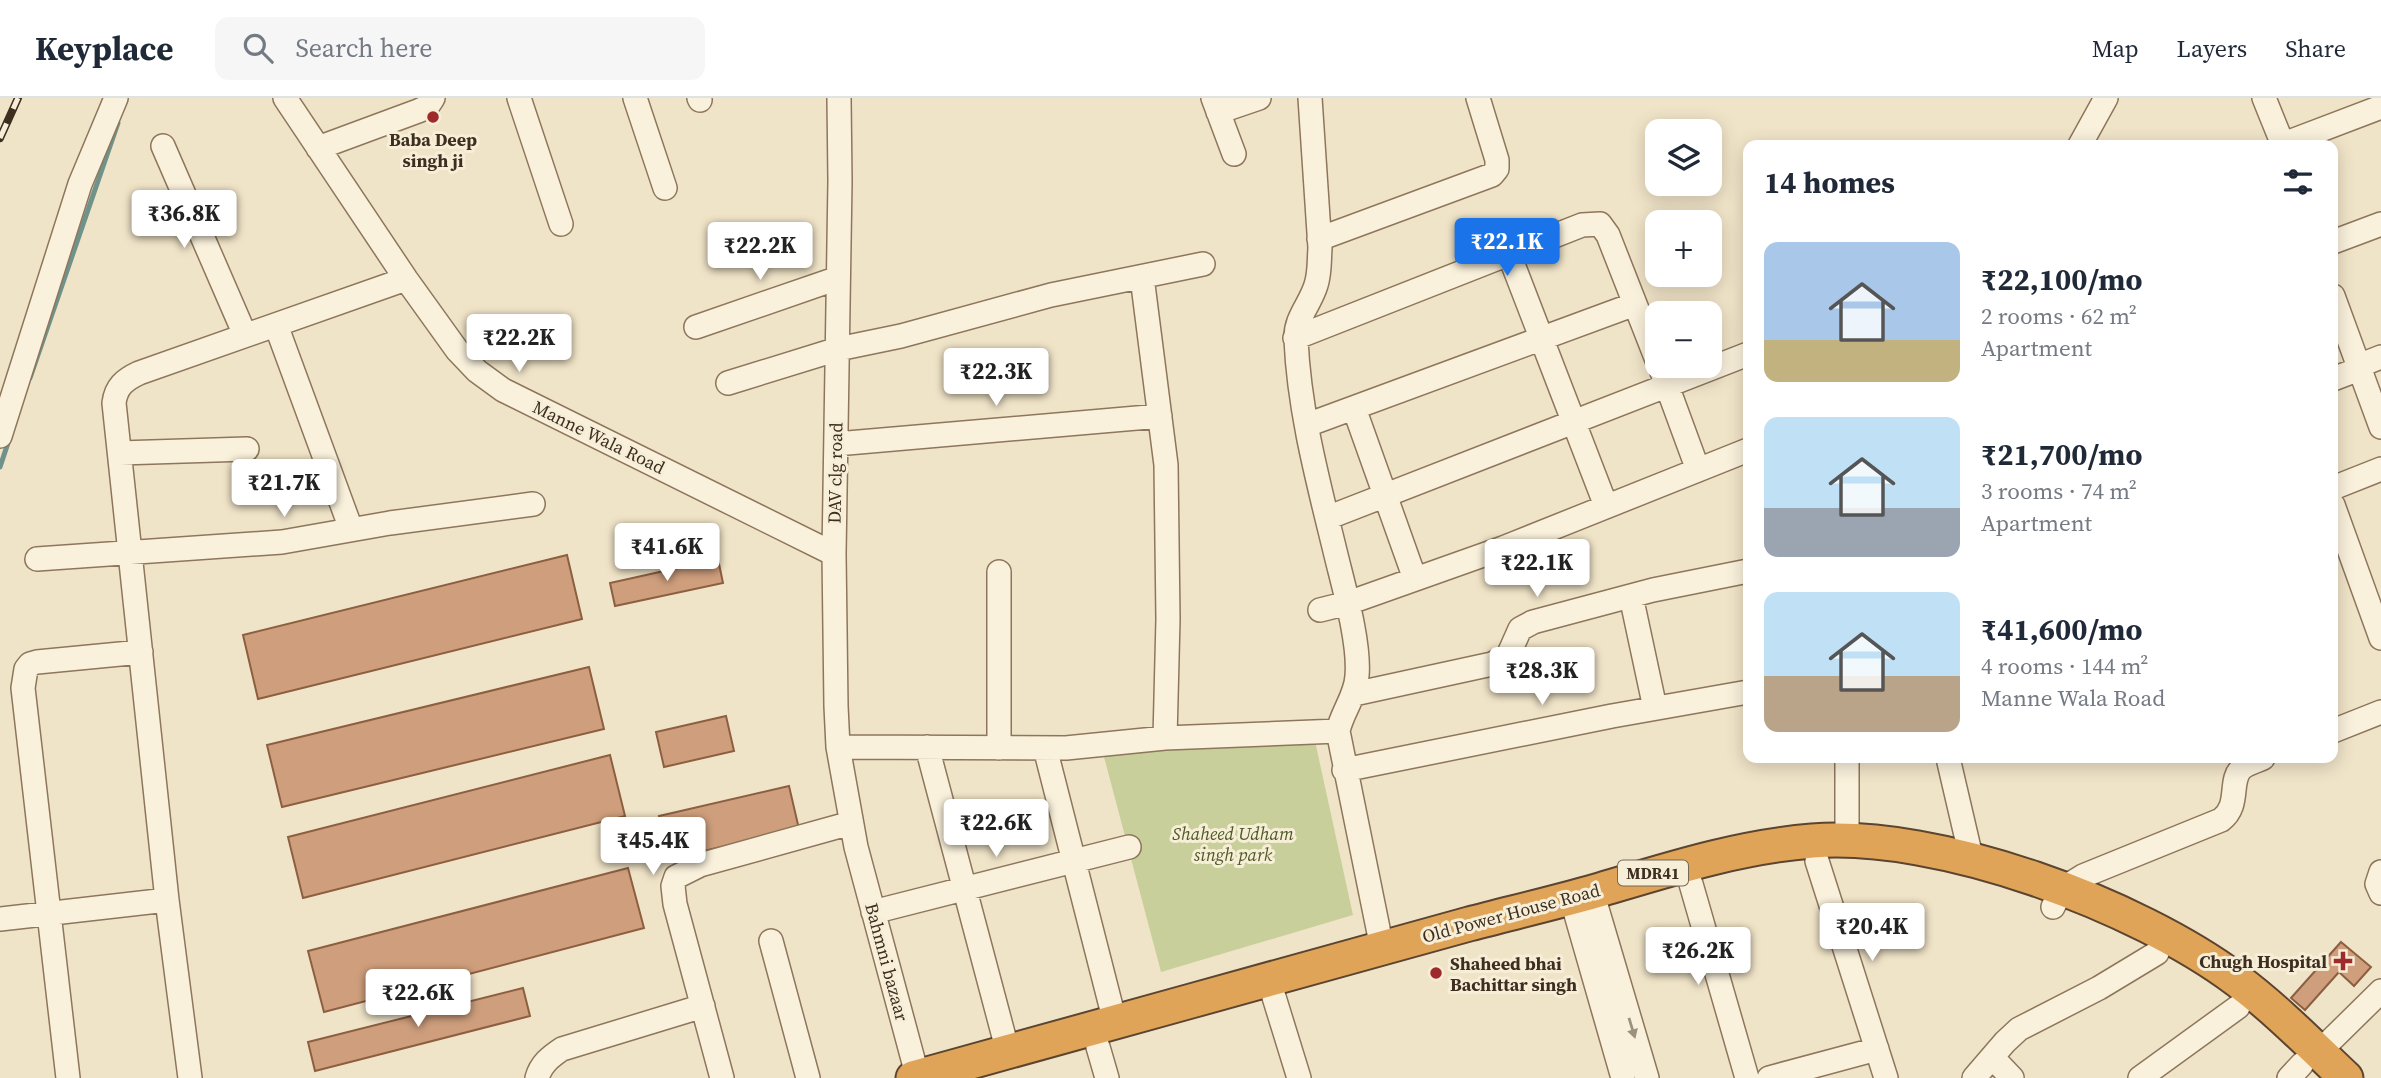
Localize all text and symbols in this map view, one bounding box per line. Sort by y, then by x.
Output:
search box [215,17,705,80]
text: Keyplace [35,26,173,71]
icon: search [239,29,277,67]
text: Search here [295,30,433,66]
text: Map [2092,32,2139,65]
text: Layers [2177,32,2247,65]
text: Share [2285,32,2346,65]
marker: Baba Deep singh ji [425,109,441,125]
map controls [1645,119,1722,378]
button: layers [1645,119,1722,196]
place label: Baba Deep singh ji [389,127,477,173]
text: 14 homes [1764,162,1895,203]
icon: filters [2279,163,2317,201]
pin: ₹36.8K [127,190,241,250]
text: ₹36.8K [148,197,220,229]
button: + [1645,210,1722,287]
pin: ₹22.1K [1450,218,1564,278]
pin: ₹22.2K [703,222,817,282]
text: ₹22.1K [1471,225,1543,257]
text: ₹22.2K [724,229,796,261]
text: ₹22,100/mo [1981,259,2143,300]
icon: home [1820,270,1904,354]
text: 2 rooms · 62 m² [1981,300,2137,332]
button: − [1645,301,1722,378]
pin: ₹22.2K [462,314,576,374]
text: ₹22.2K [483,321,555,353]
text: Apartment [1981,332,2092,364]
pin: ₹22.3K [939,348,1053,408]
text: ₹22.3K [960,355,1032,387]
street label: Manne Wala Road [529,394,669,480]
street label: DAV clg road [822,422,848,524]
text: ₹21,700/mo [1981,434,2143,475]
icon: home [1820,445,1904,529]
pin: ₹21.7K [227,460,341,519]
text: ₹21.7K [248,466,320,498]
text: 3 rooms · 74 m² [1981,475,2137,507]
text: Apartment [1981,507,2092,539]
pin: ₹41.6K [610,524,724,583]
text: ₹41.6K [631,530,703,562]
pin: ₹22.1K [1480,540,1594,599]
text: ₹22.1K [1501,546,1573,578]
text: ₹41,600/mo [1981,609,2143,650]
icon: home [1820,620,1904,704]
pin: ₹28.3K [1485,648,1599,707]
text: 4 rooms · 144 m² [1981,650,2148,682]
text: ₹28.3K [1506,654,1578,686]
text: Manne Wala Road [1981,682,2165,714]
pin: ₹22.6K [939,800,1053,859]
text: ₹22.6K [960,806,1032,838]
pin: ₹45.4K [596,818,710,877]
park label: Shaheed Udham singh park [1172,821,1294,867]
text: ₹45.4K [617,824,689,856]
road number: MDR41 [1618,860,1688,886]
street label: Old Power House Road [1419,877,1603,949]
street label: Bahmni bazaar [859,900,915,1024]
pin: ₹20.4K [1815,904,1929,963]
text: ₹20.4K [1836,910,1908,942]
pin: ₹26.2K [1641,928,1755,987]
text: ₹26.2K [1662,934,1734,966]
place label: Chugh Hospital [2199,949,2327,974]
place label: Shaheed bhai Bachittar singh [1450,951,1577,997]
marker: Chugh Hospital [2333,951,2353,971]
marker: Shaheed bhai Bachittar singh [1428,965,1444,981]
pin: ₹22.6K [361,970,475,1029]
text: ₹22.6K [382,976,454,1008]
one-way arrow [1627,1018,1638,1039]

